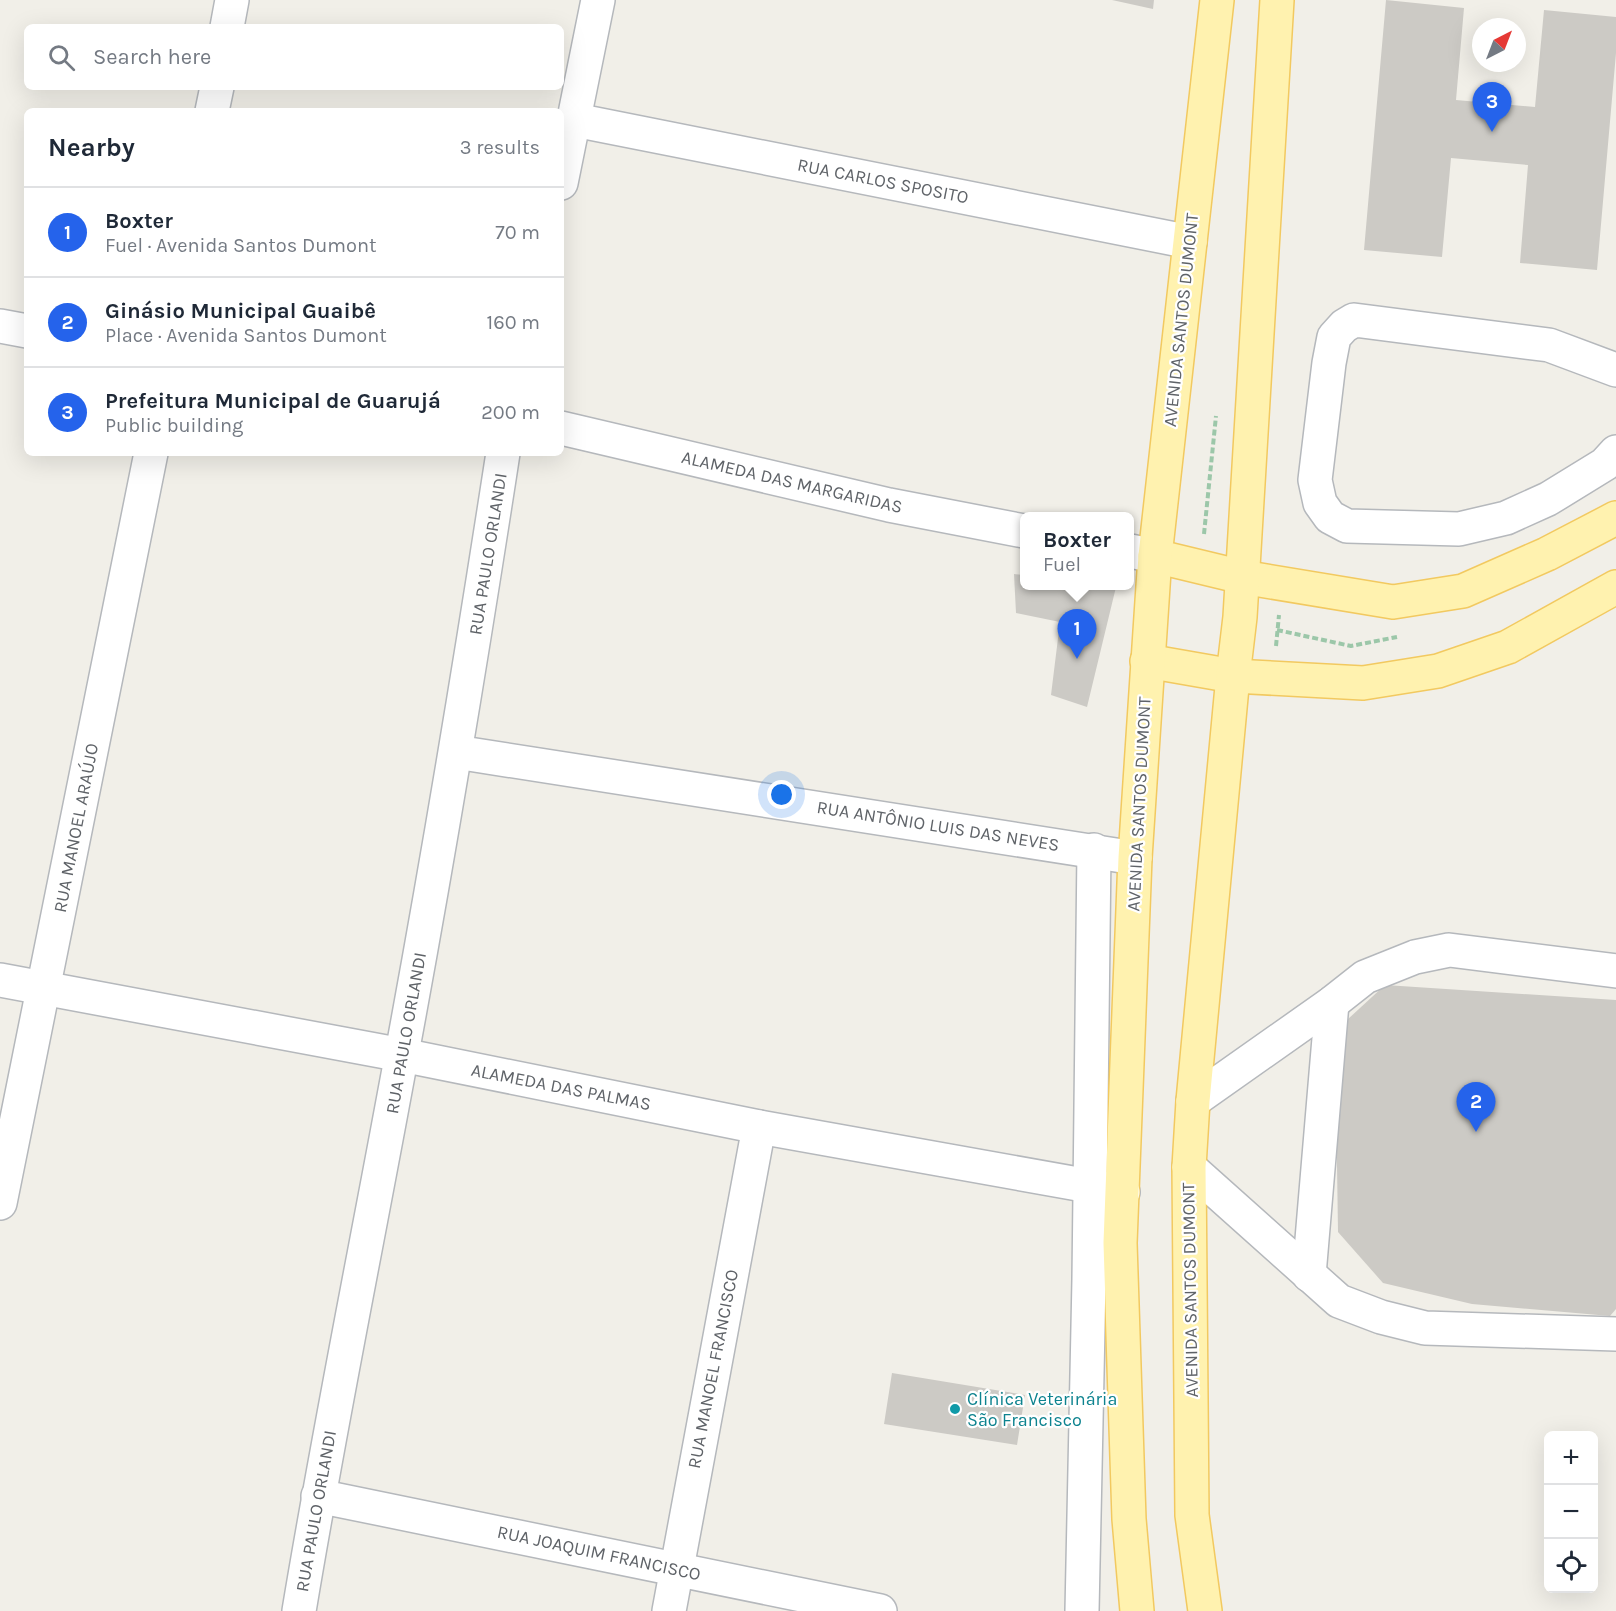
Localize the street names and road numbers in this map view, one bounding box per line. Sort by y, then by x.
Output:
street label: RUA CARLOS SPOSITO [795,154,971,208]
street label: AVENIDA SANTOS DUMONT [1159,212,1203,428]
street label: ALAMEDA DAS MARGARIDAS [679,446,905,518]
street label: RUA PAULO ORLANDI [464,471,512,637]
street label: AVENIDA SANTOS DUMONT [1122,696,1156,912]
street label: RUA MANOEL ARAÚJO [48,741,103,915]
street label: RUA ANTÔNIO LUIS DAS NEVES [815,796,1061,856]
street label: RUA PAULO ORLANDI [381,950,431,1116]
street label: ALAMEDA DAS PALMAS [469,1059,653,1115]
street label: AVENIDA SANTOS DUMONT [1177,1182,1203,1398]
street label: RUA MANOEL FRANCISCO [683,1268,743,1470]
street label: RUA PAULO ORLANDI [291,1428,341,1594]
street label: RUA JOAQUIM FRANCISCO [495,1521,703,1585]

